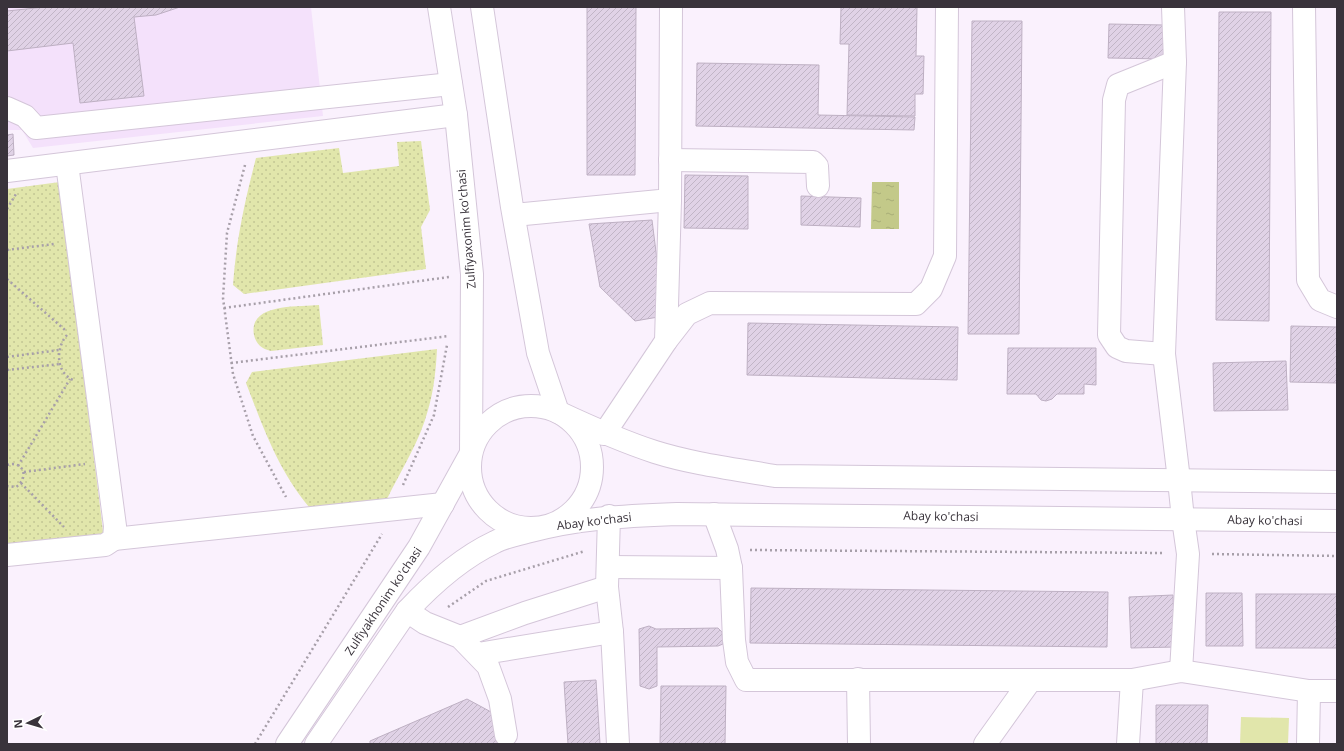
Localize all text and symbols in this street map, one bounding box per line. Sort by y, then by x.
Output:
street label: Zulfiyaxonim ko'chasi [452,169,480,289]
street label: Abay ko'chasi [903,507,979,525]
street label: Abay ko'chasi [556,508,632,534]
street label: Abay ko'chasi [1227,511,1303,529]
street label: Zulfiyakhonim ko'chasi [340,544,426,658]
north arrow [8,703,48,743]
text: N [10,719,25,729]

